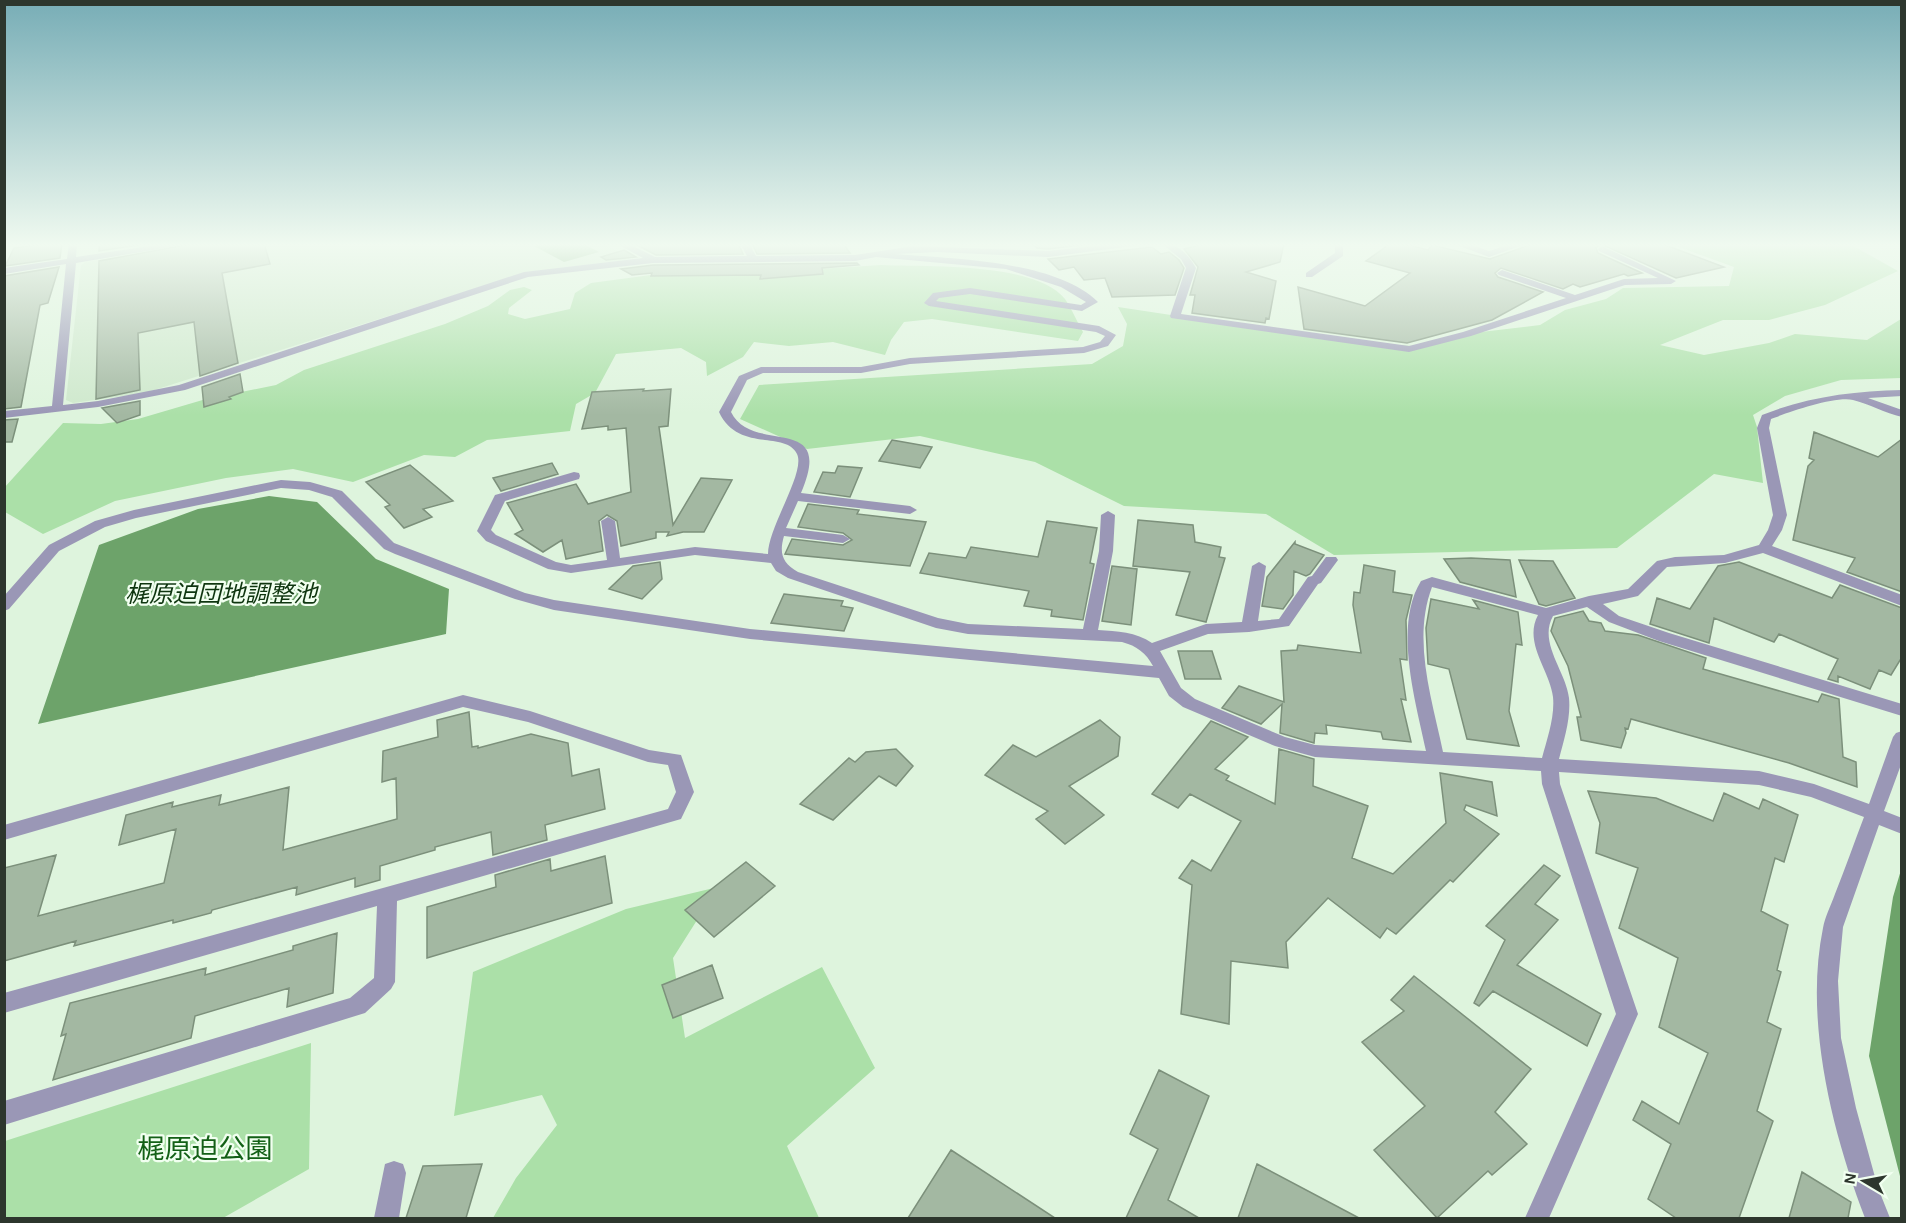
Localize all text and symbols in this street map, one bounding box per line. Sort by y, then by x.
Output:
water label: 梶原迫団地調整池 [125,581,319,607]
park label: 梶原迫公園 [138,1135,273,1163]
north arrow [1834,1151,1894,1211]
text: N [1841,1172,1859,1185]

